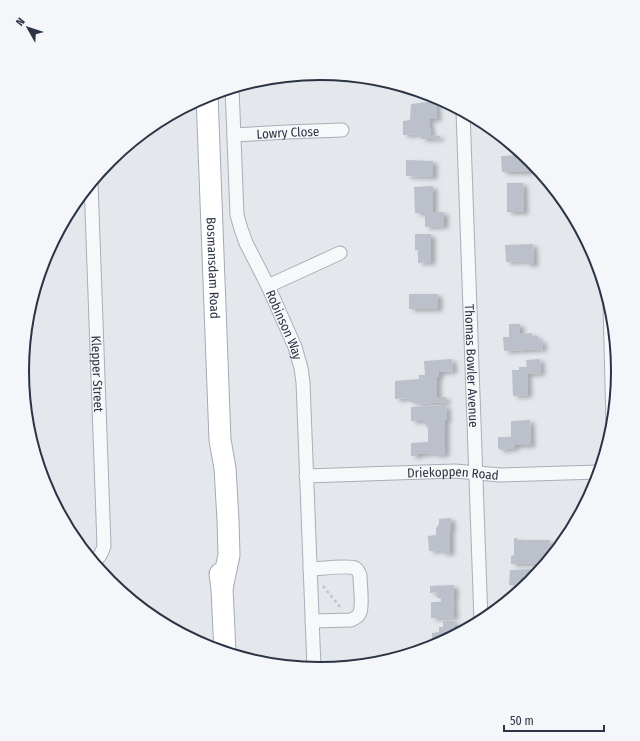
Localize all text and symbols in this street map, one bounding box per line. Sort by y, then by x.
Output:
north arrow [8,8,48,48]
text: N [13,15,28,29]
street label: Lowry Close [256,124,320,142]
street label: Bosmansdam Road [204,217,222,319]
street label: Robinson Way [263,288,305,362]
street label: Thomas Bowler Avenue [462,304,481,428]
street label: Klepper Street [88,335,106,413]
street label: Driekoppen Road [407,464,499,483]
scale bar [504,707,604,733]
text: 50 m [510,714,534,728]

